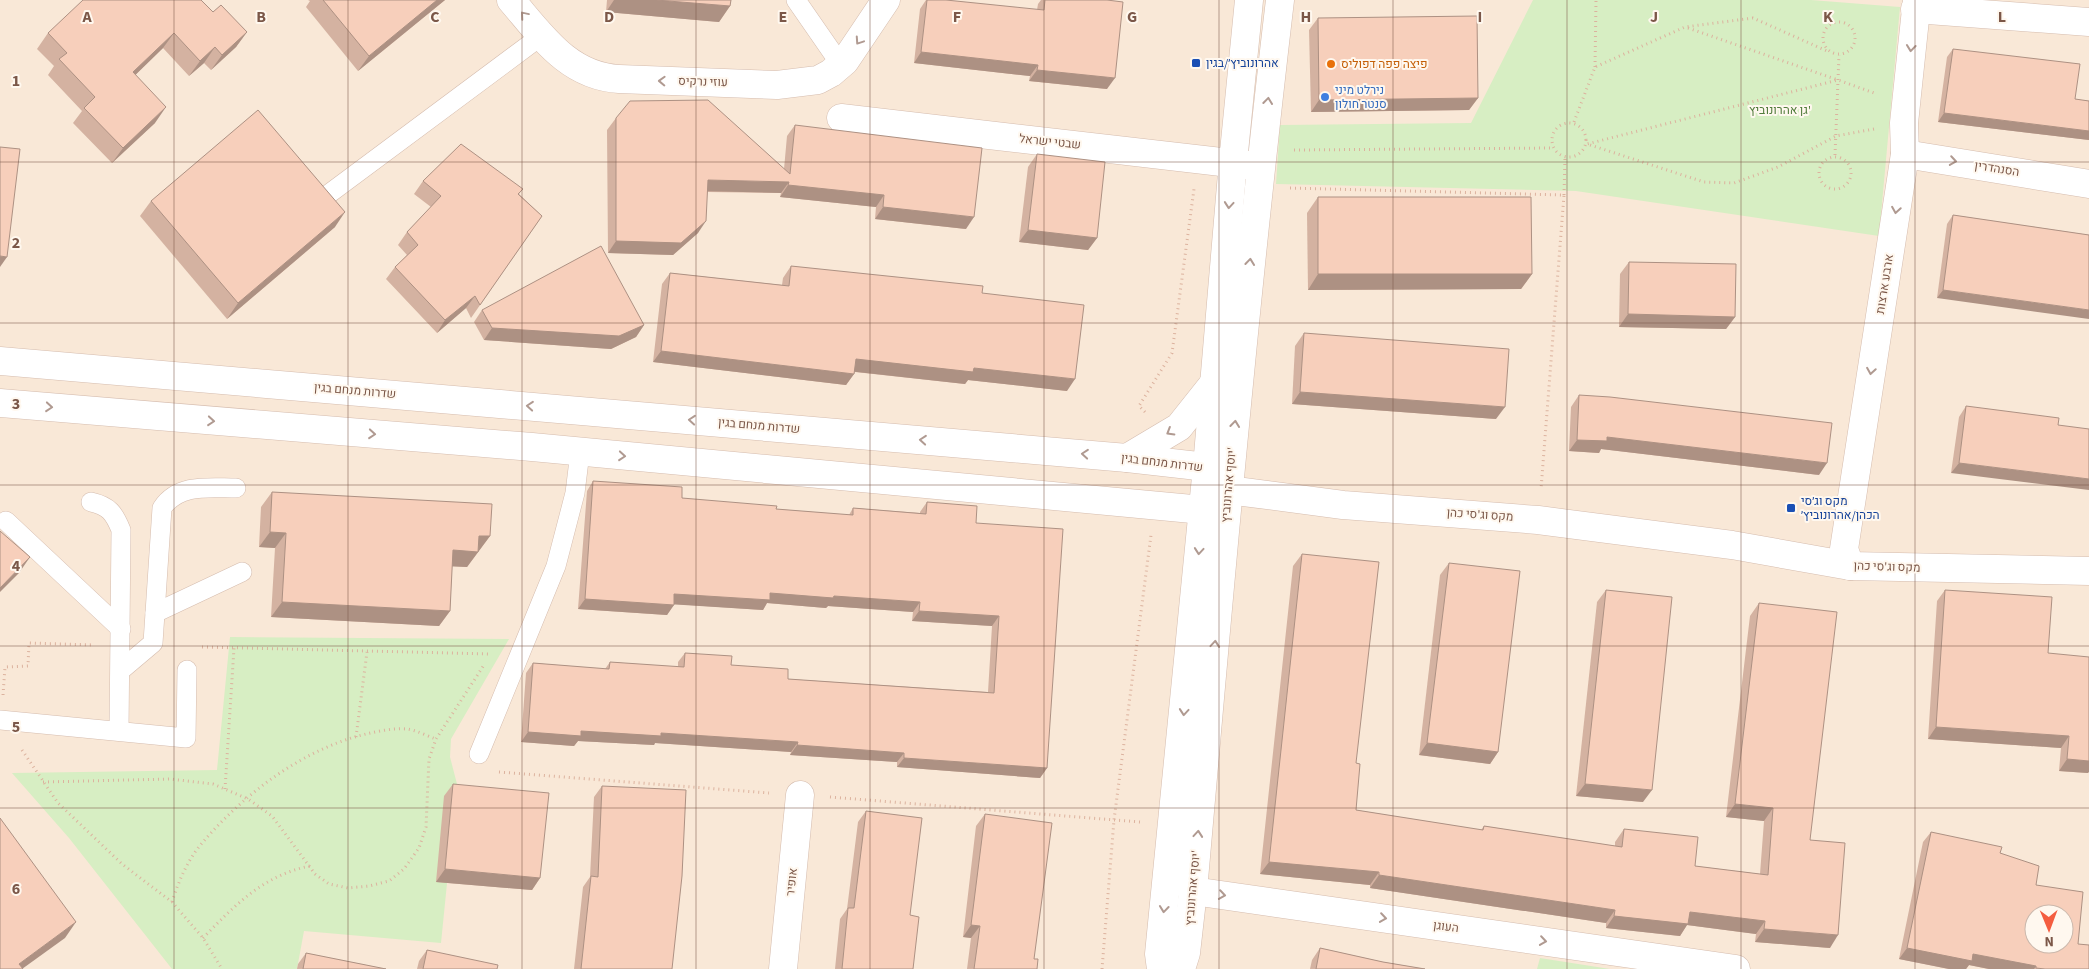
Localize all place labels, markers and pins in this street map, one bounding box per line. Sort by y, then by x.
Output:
place label: אהרונוביץ׳/בגין [1206,55,1279,72]
place label: פיצה פפה דפוליס [1341,56,1427,73]
marker: אהרונוביץ׳/בגין [1190,57,1202,69]
marker: פיצה פפה דפוליס [1325,58,1337,70]
place label: נירלט מיני סנטר חולון [1335,82,1387,113]
marker: נירלט מיני סנטר חולון [1319,91,1331,103]
place label: מקס וג׳סי הכהן/אהרונוביץ׳ [1801,493,1880,524]
marker: מקס וג׳סי הכהן/אהרונוביץ׳ [1785,502,1797,514]

